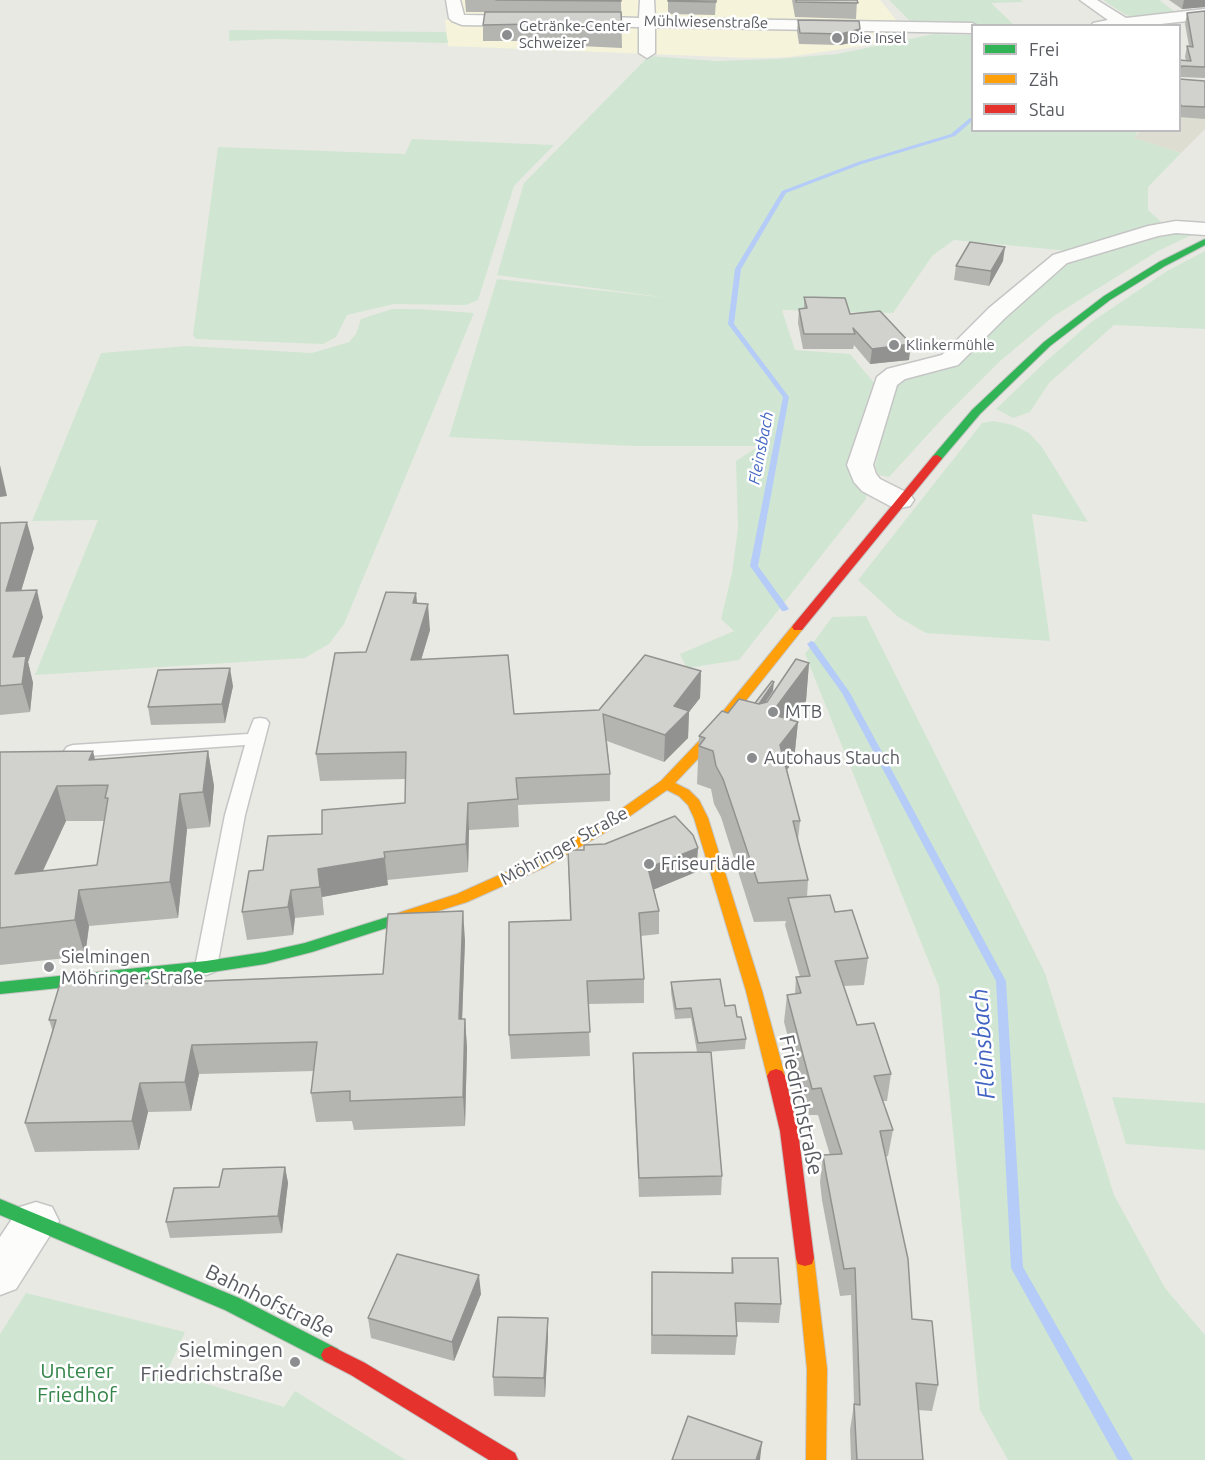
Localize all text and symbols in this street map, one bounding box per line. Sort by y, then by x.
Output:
street label: Mühlwiesenstraße [644,12,768,32]
place label: Getränke-Center Schweizer [519,17,631,52]
legend [971,24,1181,132]
marker: Getränke-Center Schweizer [500,28,514,42]
place label: Die Insel [849,29,906,47]
marker: Die Insel [830,31,844,45]
text: Frei [1029,39,1059,59]
text: Zäh [1029,69,1059,89]
text: Stau [1029,99,1065,119]
place label: Klinkermühle [906,336,995,354]
marker: Klinkermühle [887,338,901,352]
water label: Fleinsbach [745,410,777,486]
place label: MTB [785,701,822,723]
marker: MTB [766,705,780,719]
place label: Autohaus Stauch [764,747,900,769]
marker: Autohaus Stauch [745,751,759,765]
street label: Möhringer Straße [496,802,632,890]
place label: Friseurlädle [661,853,755,875]
marker: Friseurlädle [642,857,656,871]
place label: Sielmingen Möhringer Straße [61,946,204,988]
marker: Sielmingen Möhringer Straße [42,960,56,974]
water label: Fleinsbach [965,988,1001,1100]
street label: Friedrichstraße [774,1033,828,1177]
street label: Bahnhofstraße [201,1259,339,1343]
place label: Sielmingen Friedrichstraße [140,1337,283,1387]
marker: Sielmingen Friedrichstraße [288,1355,302,1369]
park label: Unterer Friedhof [37,1358,117,1408]

